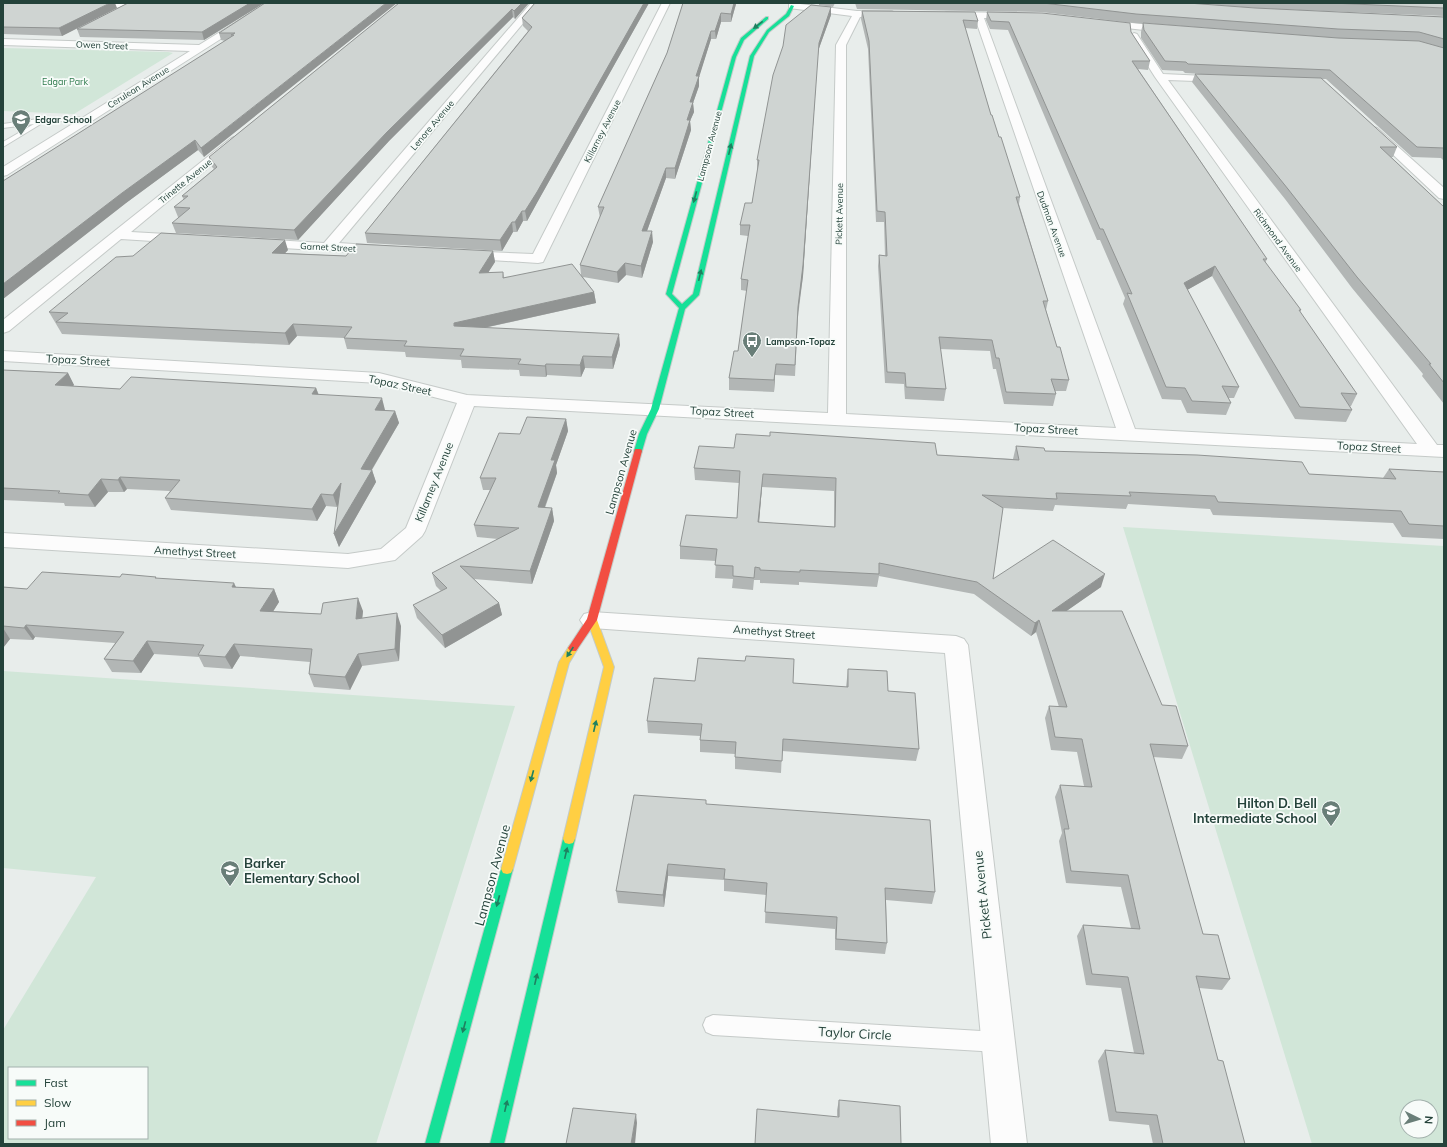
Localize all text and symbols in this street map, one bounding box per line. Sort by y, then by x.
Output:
one-way arrow [752,20,763,29]
street label: Owen Street [76,39,128,51]
street label: Cerulean Avenue [105,64,171,110]
park label: Edgar Park [42,76,88,87]
street label: Killarney Avenue [581,97,624,165]
street label: Lenore Avenue [408,98,456,152]
school or university icon: Edgar School [10,108,32,136]
street label: Lampson Avenue [694,110,724,182]
place label: Edgar School [35,114,92,125]
one-way arrow [727,143,733,155]
street label: Trinette Avenue [156,156,214,206]
street label: Pickett Avenue [833,183,845,245]
street label: Dudman Avenue [1035,189,1069,259]
one-way arrow [692,191,698,203]
street label: Richmond Avenue [1251,206,1305,274]
street label: Garnet Street [300,240,356,254]
one-way arrow [698,269,704,282]
bus stop icon: Lampson-Topaz [741,330,763,358]
place label: Lampson-Topaz [766,336,835,347]
street label: Topaz Street [46,351,111,369]
street label: Topaz Street [367,371,433,399]
street label: Topaz Street [690,403,755,421]
street label: Topaz Street [1014,420,1079,438]
street label: Lampson Avenue [602,428,640,516]
street label: Topaz Street [1337,438,1402,456]
street label: Killarney Avenue [412,440,456,524]
street label: Amethyst Street [154,543,237,561]
street label: Amethyst Street [732,622,816,642]
one-way arrow [566,647,574,657]
one-way arrow [593,720,599,733]
one-way arrow [529,770,535,782]
place label: Hilton D. Bell Intermediate School [1193,795,1317,826]
school or university icon: Hilton D. Bell Intermediate School [1320,799,1342,827]
street label: Lampson Avenue [471,823,513,927]
one-way arrow [563,847,569,859]
street label: Pickett Avenue [969,850,995,940]
place label: Barker Elementary School [244,855,360,887]
school or university icon: Barker Elementary School [219,859,241,887]
one-way arrow [495,896,501,908]
one-way arrow [533,973,539,986]
one-way arrow [461,1021,467,1033]
street label: Taylor Circle [818,1023,892,1043]
legend [8,1067,148,1139]
text: Fast [44,1075,68,1090]
text: Slow [44,1095,72,1110]
north arrow [1399,1099,1439,1139]
one-way arrow [503,1100,509,1112]
text: Jam [44,1115,66,1130]
text: N [1422,1115,1436,1125]

